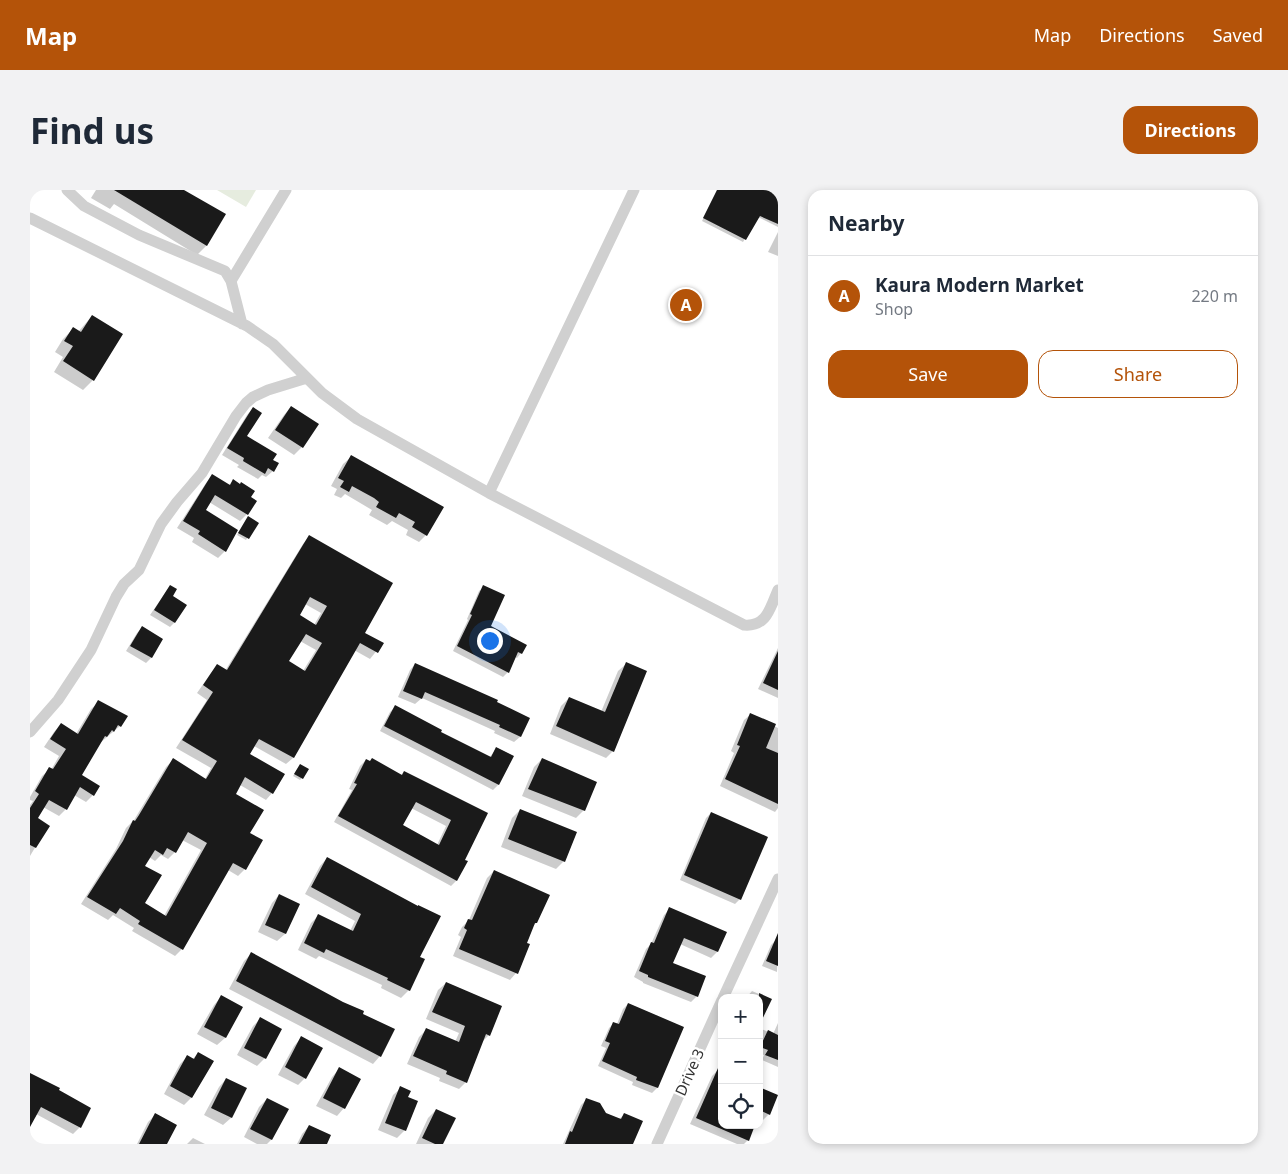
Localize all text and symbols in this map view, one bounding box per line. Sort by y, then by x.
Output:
text: Map [25,19,77,52]
text: Map [1034,23,1071,47]
text: Directions [1099,23,1185,47]
text: Saved [1213,23,1263,47]
button: Directions [1123,106,1258,154]
text: Find us [30,107,154,154]
text: Nearby [828,209,904,237]
text: Kaura Modern Market [875,272,1084,298]
text: A [838,285,850,307]
text: 220 m [1191,285,1238,307]
pin: A [670,286,702,324]
text: Shop [875,298,913,320]
button: Save [828,350,1028,398]
button: Share [1038,350,1238,398]
your location [477,628,503,654]
map controls [718,994,763,1129]
button: + [718,994,763,1039]
button: − [718,1039,763,1084]
street label: Drive 3 [670,1045,708,1099]
button: locate [718,1084,763,1129]

